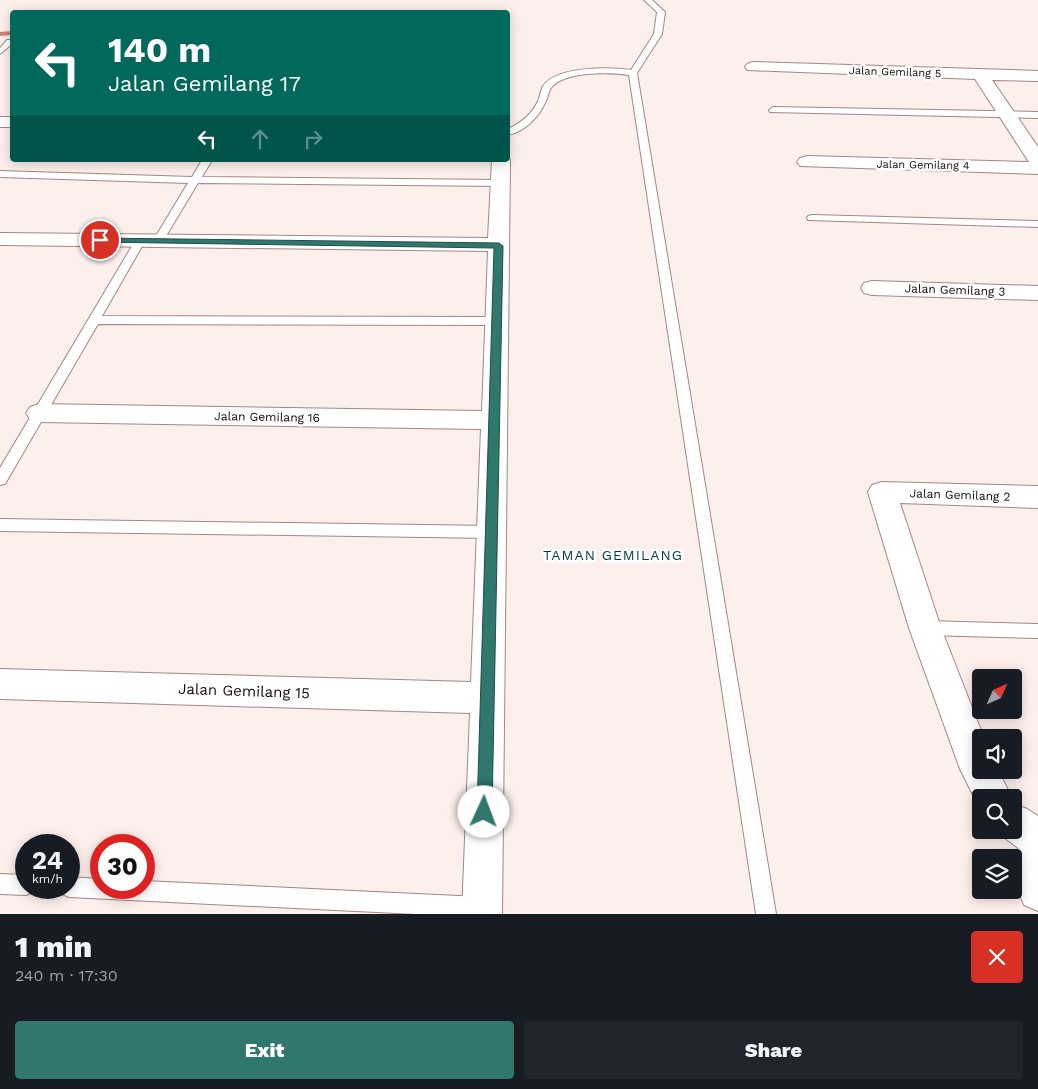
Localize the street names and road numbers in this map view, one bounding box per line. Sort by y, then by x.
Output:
street label: Jalan Gemilang 5 [849,64,941,80]
street label: Jalan Gemilang 4 [876,158,970,172]
street label: Jalan Gemilang 3 [904,281,1006,299]
street label: Jalan Gemilang 16 [214,409,320,425]
street label: Jalan Gemilang 2 [909,486,1011,504]
street label: Jalan Gemilang 15 [178,680,310,702]

